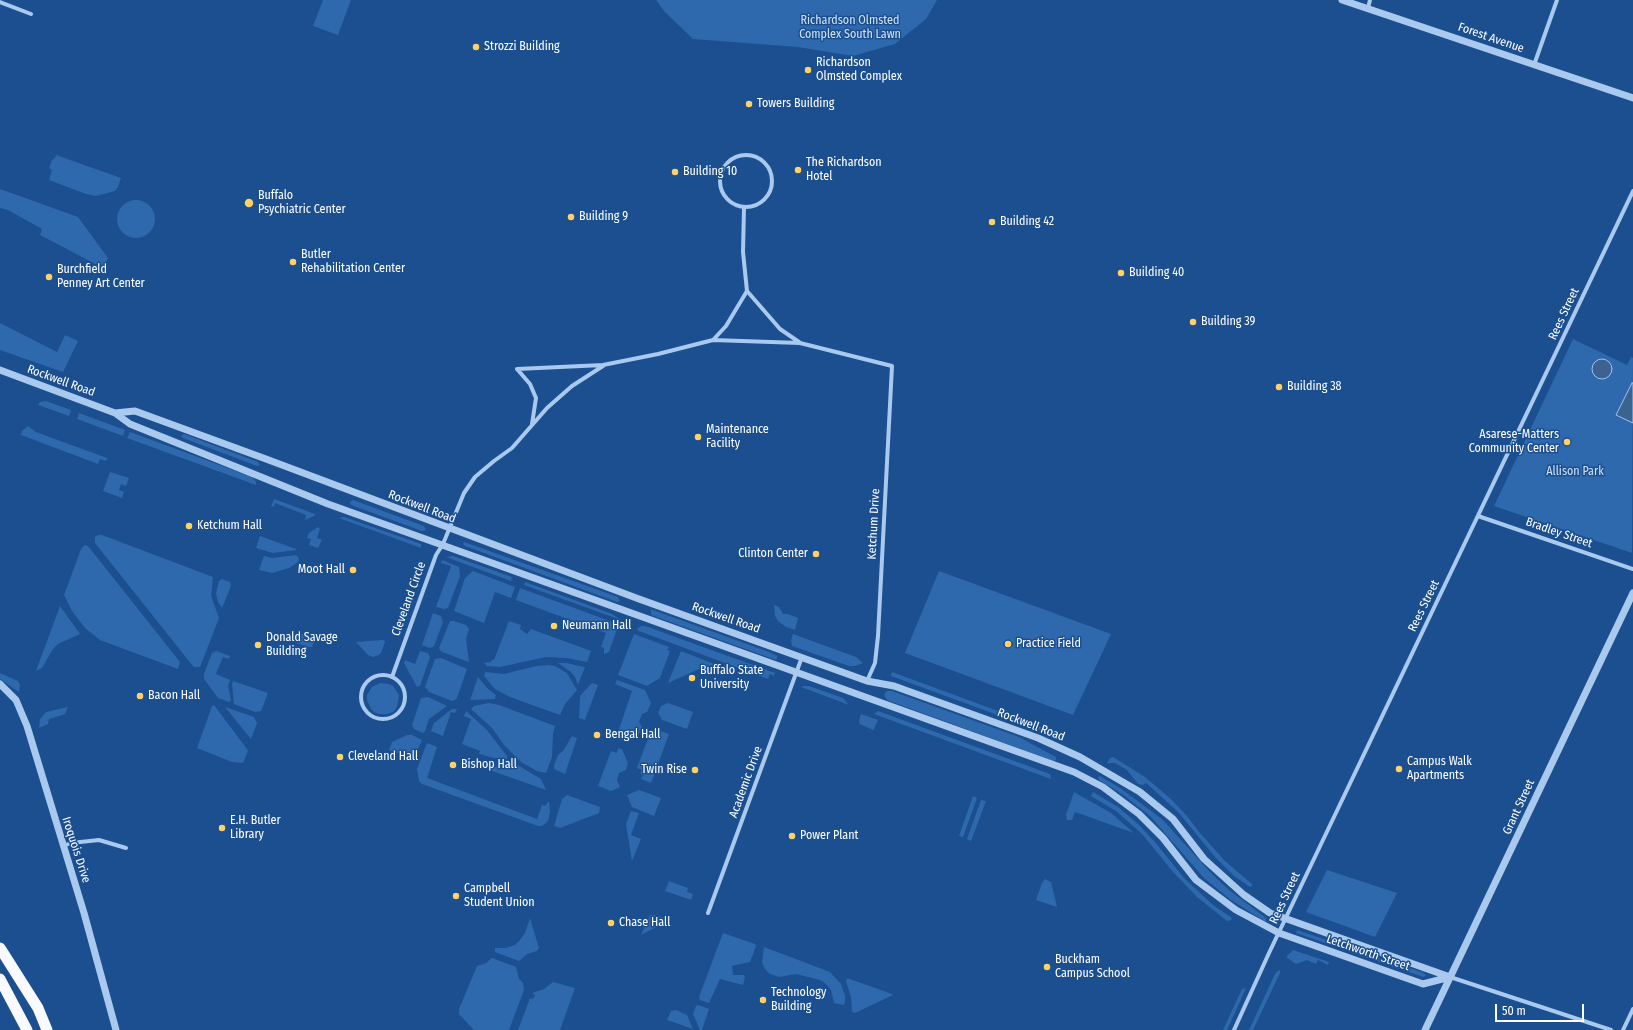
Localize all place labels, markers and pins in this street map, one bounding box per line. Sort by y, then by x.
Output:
place label: Strozzi Building [484,40,560,54]
marker: Strozzi Building [471,42,481,52]
place label: Richardson Olmsted Complex [816,56,902,84]
marker: Richardson Olmsted Complex [803,65,813,75]
place label: Towers Building [757,97,834,111]
marker: Towers Building [744,99,754,109]
place label: The Richardson Hotel [806,156,882,184]
place label: Building 10 [683,165,737,179]
marker: The Richardson Hotel [793,165,803,175]
marker: Building 10 [670,167,680,177]
place label: Buffalo Psychiatric Center [258,189,346,217]
marker: Buffalo Psychiatric Center [243,197,255,209]
place label: Building 9 [579,210,628,224]
marker: Building 9 [566,212,576,222]
place label: Building 42 [1000,215,1054,229]
marker: Building 42 [987,217,997,227]
place label: Butler Rehabilitation Center [301,248,405,276]
marker: Butler Rehabilitation Center [288,257,298,267]
place label: Burchfield Penney Art Center [57,263,145,291]
place label: Building 40 [1129,266,1184,280]
marker: Building 40 [1116,268,1126,278]
marker: Burchfield Penney Art Center [44,272,54,282]
place label: Building 39 [1201,315,1255,329]
marker: Building 39 [1188,317,1198,327]
place label: Building 38 [1287,380,1342,394]
marker: Building 38 [1274,382,1284,392]
place label: Maintenance Facility [706,423,769,451]
place label: Asarese-Matters Community Center [1469,428,1559,456]
marker: Maintenance Facility [693,432,703,442]
marker: Asarese-Matters Community Center [1562,437,1572,447]
place label: Ketchum Hall [197,519,262,533]
marker: Ketchum Hall [184,521,194,531]
place label: Clinton Center [738,547,808,561]
marker: Clinton Center [811,549,821,559]
place label: Moot Hall [298,563,345,577]
marker: Moot Hall [348,565,358,575]
place label: Neumann Hall [562,619,631,633]
marker: Neumann Hall [549,621,559,631]
place label: Donald Savage Building [266,631,338,659]
place label: Practice Field [1016,637,1081,651]
marker: Practice Field [1003,639,1013,649]
marker: Donald Savage Building [253,640,263,650]
place label: Buffalo State University [700,664,763,692]
marker: Buffalo State University [687,673,697,683]
place label: Bacon Hall [148,689,200,703]
marker: Bacon Hall [135,691,145,701]
place label: Bengal Hall [605,728,660,742]
marker: Bengal Hall [592,730,602,740]
place label: Cleveland Hall [348,750,418,764]
marker: Cleveland Hall [335,752,345,762]
place label: Campus Walk Apartments [1407,755,1472,783]
place label: Bishop Hall [461,758,517,772]
marker: Bishop Hall [448,760,458,770]
place label: Twin Rise [641,763,687,777]
marker: Campus Walk Apartments [1394,764,1404,774]
marker: Twin Rise [690,765,700,775]
place label: E.H. Butler Library [230,814,281,842]
marker: E.H. Butler Library [217,823,227,833]
place label: Power Plant [800,829,858,843]
marker: Power Plant [787,831,797,841]
place label: Campbell Student Union [464,882,535,910]
marker: Campbell Student Union [451,891,461,901]
place label: Chase Hall [619,916,670,930]
marker: Chase Hall [606,918,616,928]
place label: Buckham Campus School [1055,953,1130,981]
marker: Buckham Campus School [1042,962,1052,972]
place label: Technology Building [771,986,826,1014]
marker: Technology Building [758,995,768,1005]

